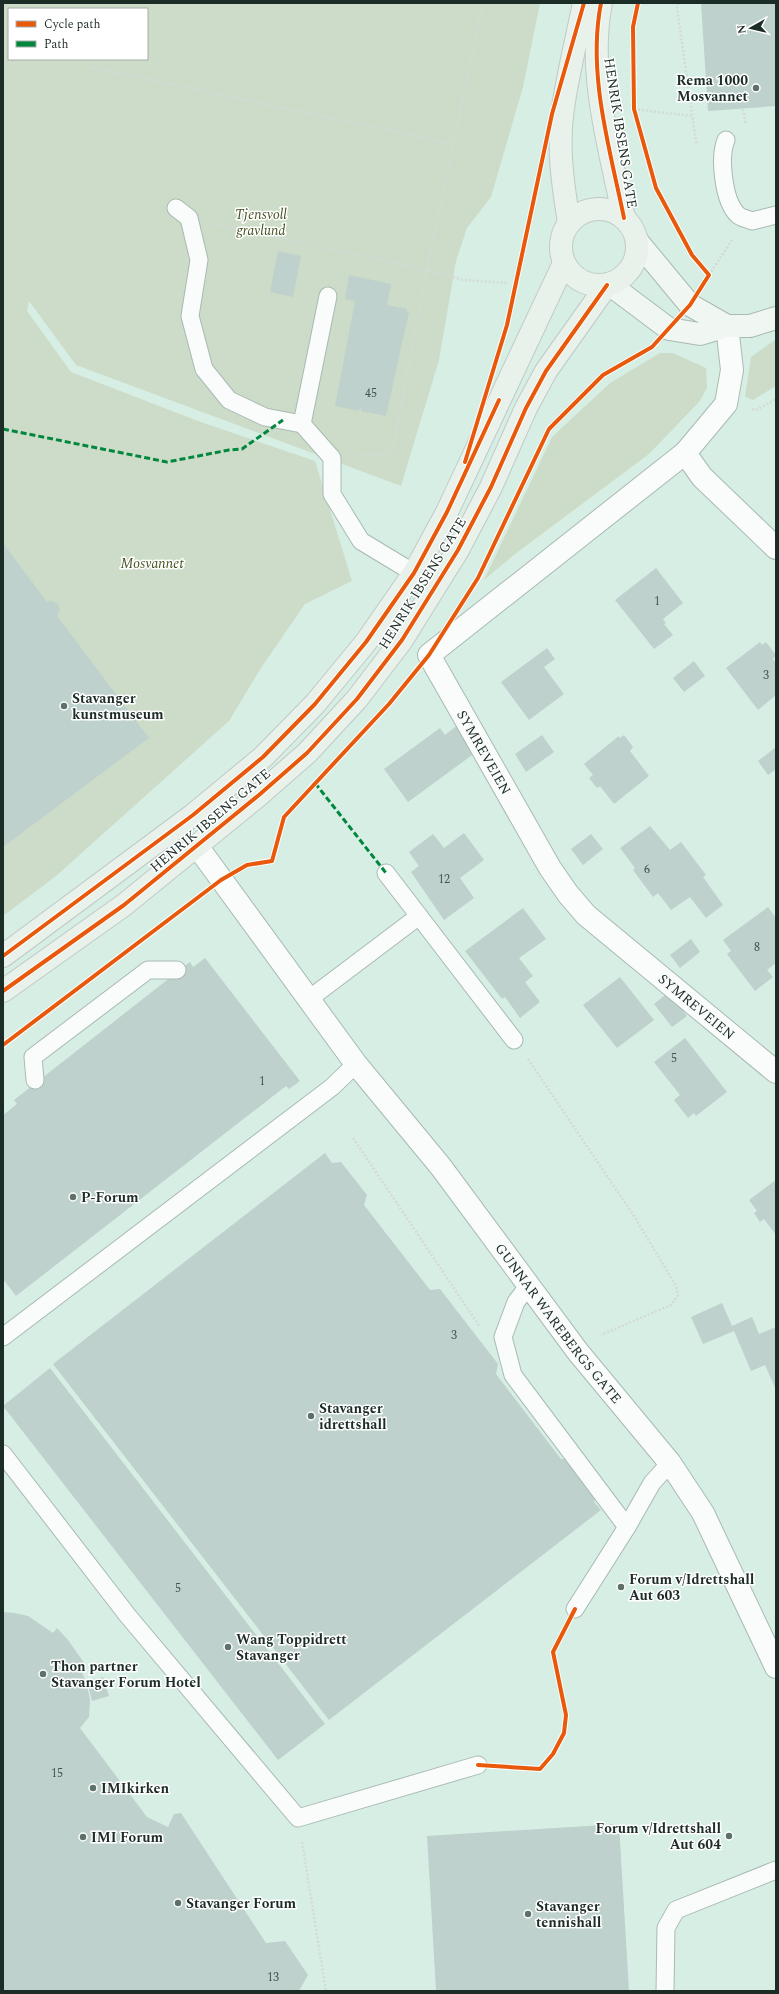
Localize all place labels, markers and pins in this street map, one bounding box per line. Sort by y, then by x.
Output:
place label: Rema 1000 Mosvannet [676,70,749,107]
marker: Rema 1000 Mosvannet [751,83,761,93]
place label: Stavanger kunstmuseum [72,688,164,725]
marker: Stavanger kunstmuseum [59,701,69,711]
place label: P-Forum [81,1187,139,1208]
marker: P-Forum [68,1192,78,1202]
place label: Stavanger idrettshall [319,1398,387,1435]
marker: Stavanger idrettshall [306,1411,316,1421]
place label: Forum v/Idrettshall Aut 603 [629,1569,755,1606]
marker: Forum v/Idrettshall Aut 603 [616,1582,626,1592]
place label: Wang Toppidrett Stavanger [236,1629,347,1666]
marker: Wang Toppidrett Stavanger [223,1642,233,1652]
place label: Thon partner Stavanger Forum Hotel [51,1656,201,1693]
marker: Thon partner Stavanger Forum Hotel [38,1669,48,1679]
place label: IMIkirken [101,1778,170,1799]
marker: IMIkirken [88,1783,98,1793]
place label: Forum v/Idrettshall Aut 604 [596,1818,721,1855]
place label: IMI Forum [91,1827,163,1848]
marker: Forum v/Idrettshall Aut 604 [724,1831,734,1841]
marker: IMI Forum [78,1832,88,1842]
place label: Stavanger Forum [186,1893,297,1914]
place label: Stavanger tennishall [536,1896,602,1933]
marker: Stavanger Forum [173,1898,183,1908]
marker: Stavanger tennishall [523,1909,533,1919]

